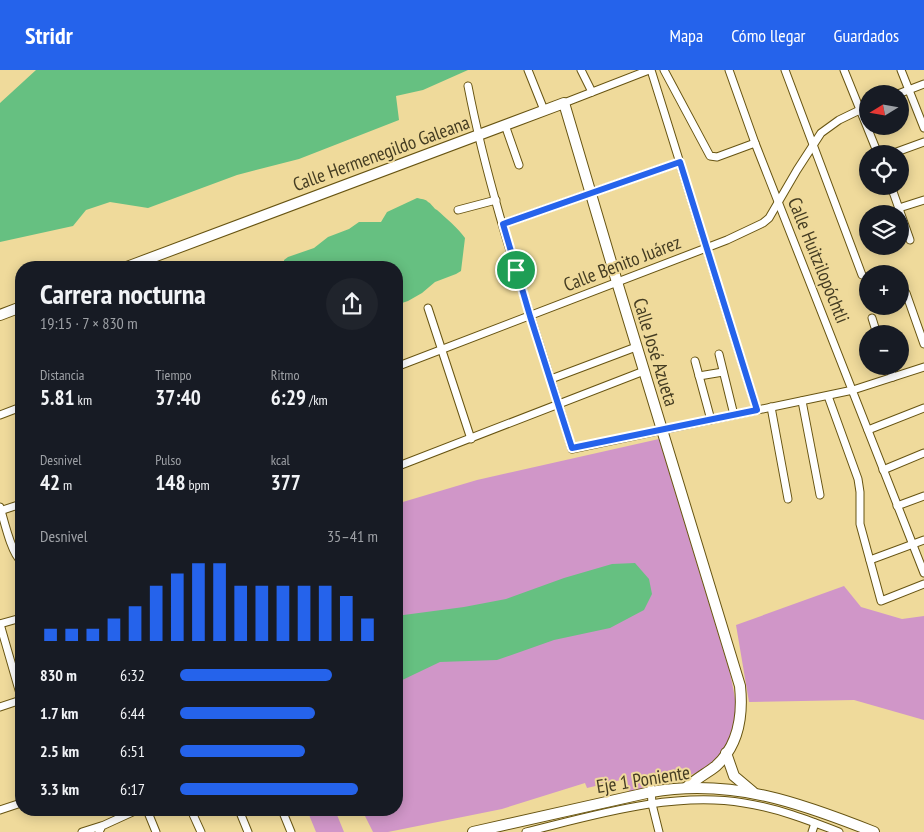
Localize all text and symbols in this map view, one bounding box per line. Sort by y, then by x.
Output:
text: Stridr [25,20,73,51]
text: Mapa [669,24,703,47]
text: Cómo llegar [731,24,806,47]
text: Guardados [834,24,899,47]
north arrow [859,85,909,135]
map controls [859,85,909,375]
street label: Calle Hermenegildo Galeana [289,110,473,196]
button: locate [859,145,909,195]
street label: Calle Huitzilopóchtli [783,194,855,326]
button: layers [859,205,909,255]
street label: Calle Benito Juárez [560,230,684,296]
pin [495,249,537,291]
icon: arrive [502,256,530,284]
button: + [859,265,909,315]
text: Carrera nocturna [40,275,206,312]
button: share [326,278,378,330]
street label: Calle José Azueta [628,295,684,409]
text: 19:15 · 7 × 830 m [40,313,138,333]
button: − [859,325,909,375]
text: Distancia [40,366,84,384]
text: Tiempo [155,366,192,384]
text: Ritmo [271,366,299,384]
text: 5.81 [40,384,75,411]
text: 37:40 [155,384,201,411]
text: 6:29 [271,384,306,411]
text: km [75,391,92,409]
text: /km [306,391,328,409]
text: Desnivel [40,451,82,469]
text: Pulso [155,451,181,469]
text: kcal [271,451,290,469]
text: 42 [40,469,60,496]
text: 148 [155,469,185,496]
text: 377 [271,469,301,496]
text: m [60,476,72,494]
text: bpm [185,476,210,494]
text: Desnivel [40,526,87,546]
text: 35–41 m [327,526,378,546]
text: 830 m [40,665,77,685]
text: 6:32 [120,665,145,685]
text: 1.7 km [40,703,78,723]
text: 6:44 [120,703,145,723]
text: 2.5 km [40,741,79,761]
text: 6:51 [120,741,145,761]
street label: Eje 1 Poniente [594,760,692,798]
text: 3.3 km [40,779,79,799]
text: 6:17 [120,779,145,799]

